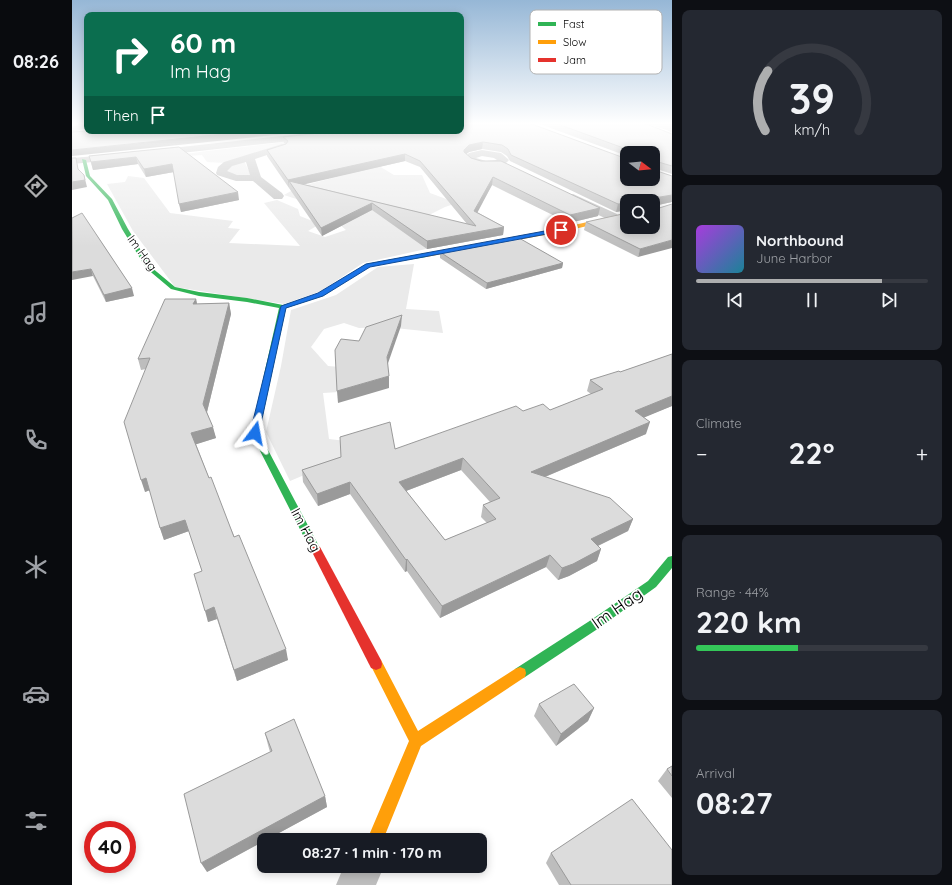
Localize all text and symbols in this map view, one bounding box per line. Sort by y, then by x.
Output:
legend [530,10,662,74]
text: Fast [563,17,585,31]
text: 60 m [170,25,236,60]
icon: right [104,28,156,80]
text: Slow [563,35,587,49]
text: 08:26 [13,50,59,73]
text: Jam [563,53,586,67]
text: Im Hag [170,60,231,83]
text: 39 [789,71,835,123]
icon: arrive [147,104,169,126]
text: Then [104,106,139,125]
text: km/h [794,120,830,138]
north arrow [620,146,660,186]
map controls [620,146,660,234]
icon: directions [22,172,50,200]
button: search [620,194,660,234]
pin [544,213,578,247]
icon: arrive [550,219,572,241]
text: Northbound [756,231,844,250]
street label: Im Hag [124,232,160,274]
text: June Harbor [756,250,832,266]
icon: previous [724,289,746,311]
icon: pause [801,289,823,311]
icon: next [878,289,900,311]
icon: music [22,299,50,327]
position arrow [234,412,276,454]
text: Climate [696,415,742,431]
icon: phone [22,426,50,454]
text: 22° [789,434,834,472]
text: − [696,440,707,468]
text: + [916,440,928,468]
street label: Im Hag [287,505,325,555]
icon: climate [22,553,50,581]
street label: Im Hag [587,582,646,633]
text: Range · 44% [696,584,769,600]
text: 220 km [696,603,802,641]
icon: car [22,680,50,708]
text: Arrival [696,765,735,781]
text: 08:27 [696,784,773,822]
icon: filters [22,807,50,835]
speed limit sign: 40 [84,821,136,873]
text: 08:27 · 1 min · 170 m [302,843,442,862]

